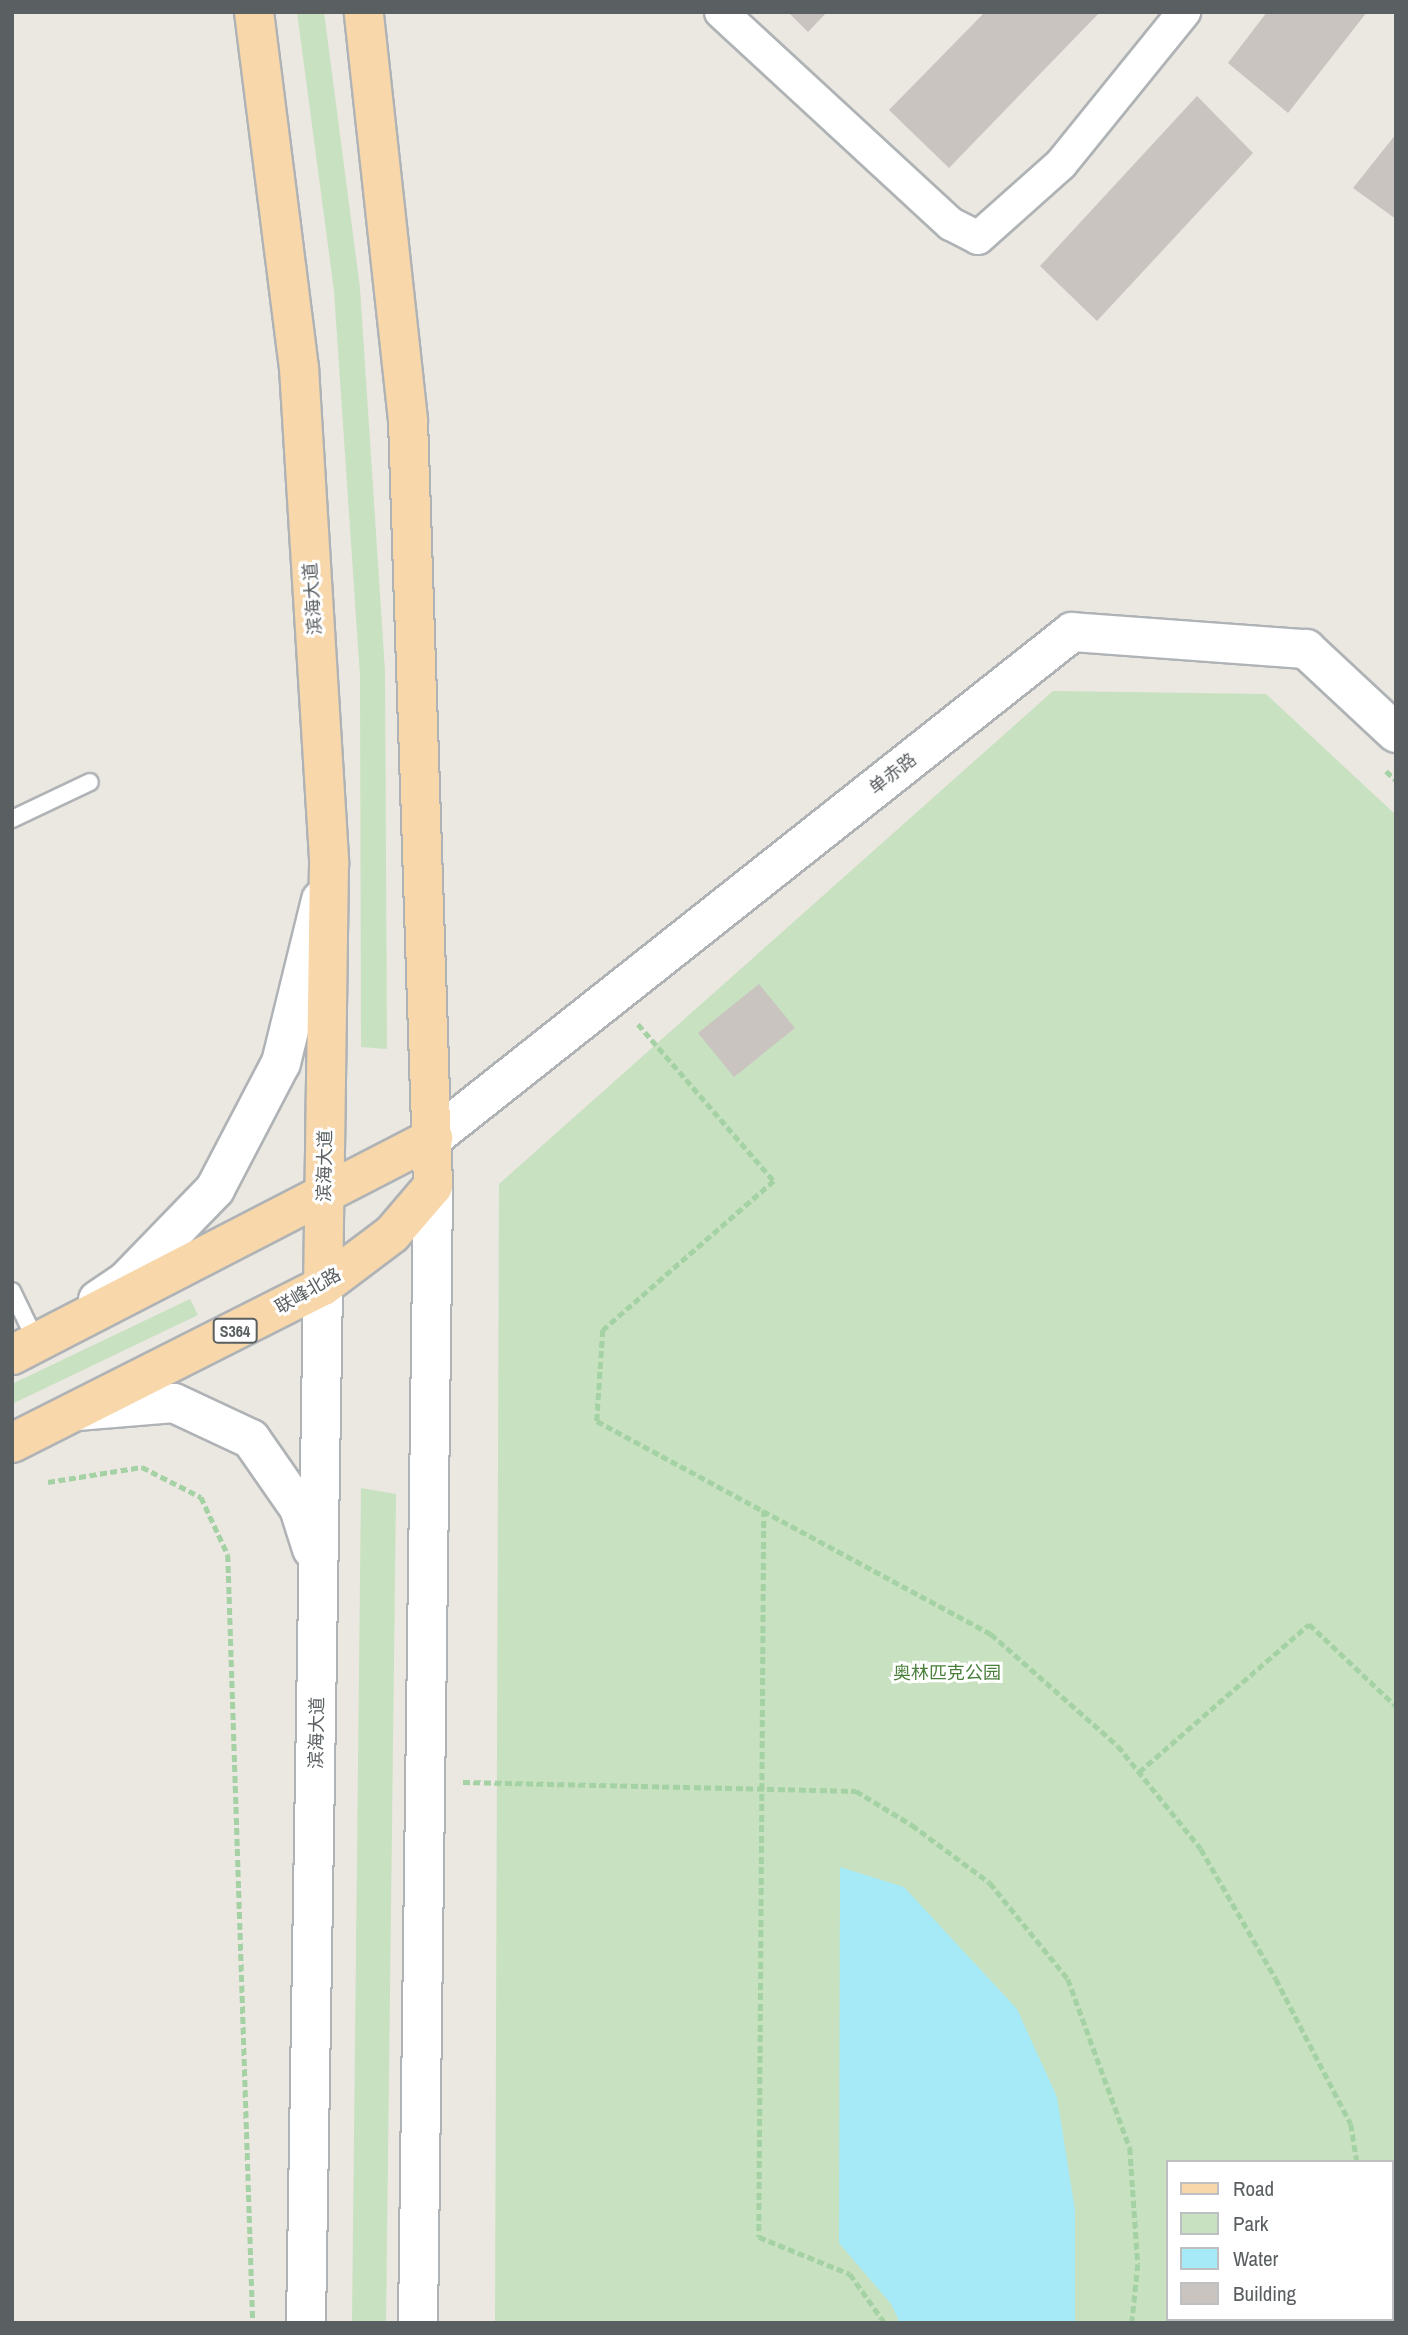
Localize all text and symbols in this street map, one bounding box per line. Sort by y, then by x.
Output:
street label: 滨海大道 [300,562,326,636]
street label: 单赤路 [865,749,921,799]
street label: 滨海大道 [314,1130,336,1202]
street label: 联峰北路 [271,1264,345,1318]
road number: S364 [212,1318,258,1344]
park label: 奥林匹克公园 [893,1662,1001,1684]
street label: 滨海大道 [306,1697,328,1769]
legend [1166,2160,1394,2321]
text: Road [1233,2174,1274,2203]
text: Park [1233,2209,1268,2238]
text: Water [1233,2244,1278,2273]
text: Building [1233,2279,1296,2308]

